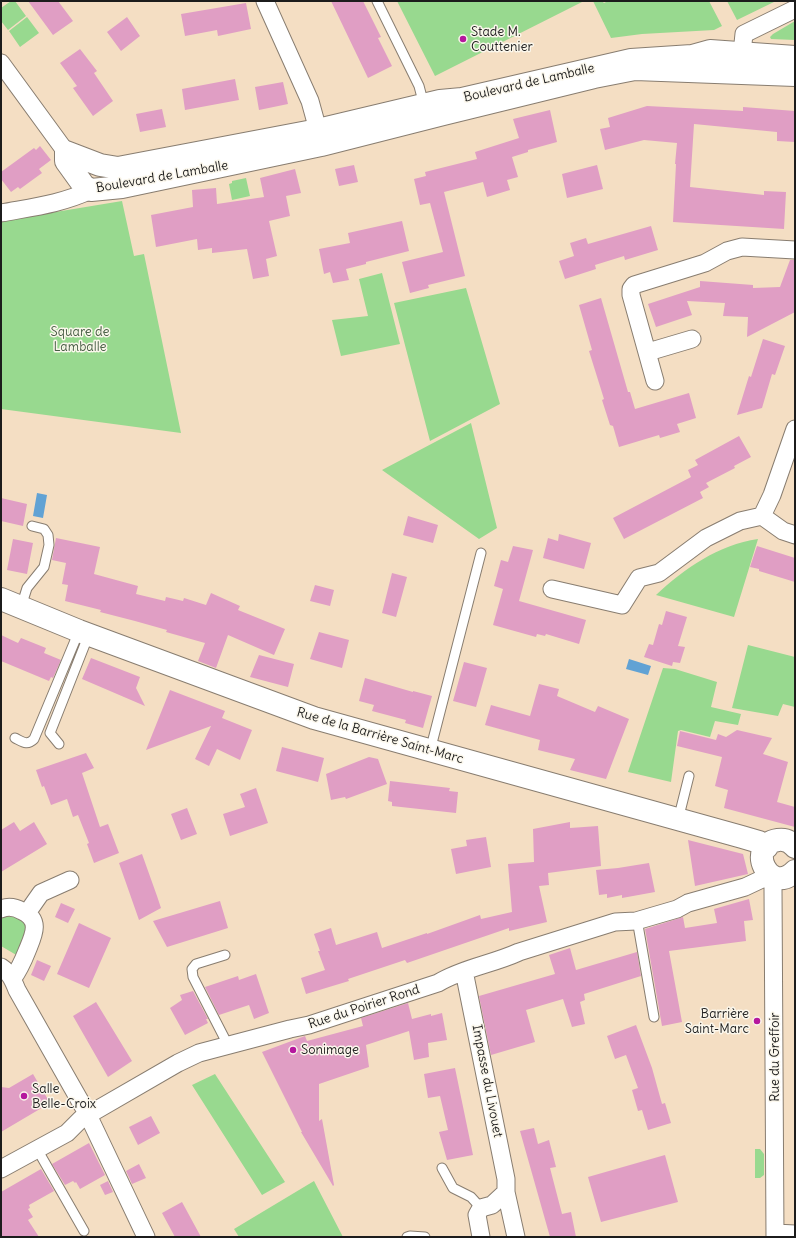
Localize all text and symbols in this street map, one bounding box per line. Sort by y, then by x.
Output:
place label: Stade M. Couttenier [471,24,533,55]
marker: Stade M. Couttenier [458,34,468,44]
street label: Boulevard de Lamballe [462,60,596,106]
street label: Boulevard de Lamballe [95,158,229,196]
park label: Square de Lamballe [51,324,109,355]
street label: Rue de la Barrière Saint-Marc [295,705,465,767]
street label: Rue du Poirier Rond [306,982,422,1032]
place label: Barrière Saint-Marc [685,1006,749,1037]
street label: Rue du Greffoir [767,1012,783,1102]
marker: Barrière Saint-Marc [752,1016,762,1026]
street label: Impasse du Livouet [468,1023,506,1139]
place label: Sonimage [301,1042,359,1058]
marker: Sonimage [288,1045,298,1055]
place label: Salle Belle-Croix [32,1081,96,1112]
marker: Salle Belle-Croix [19,1091,29,1101]

